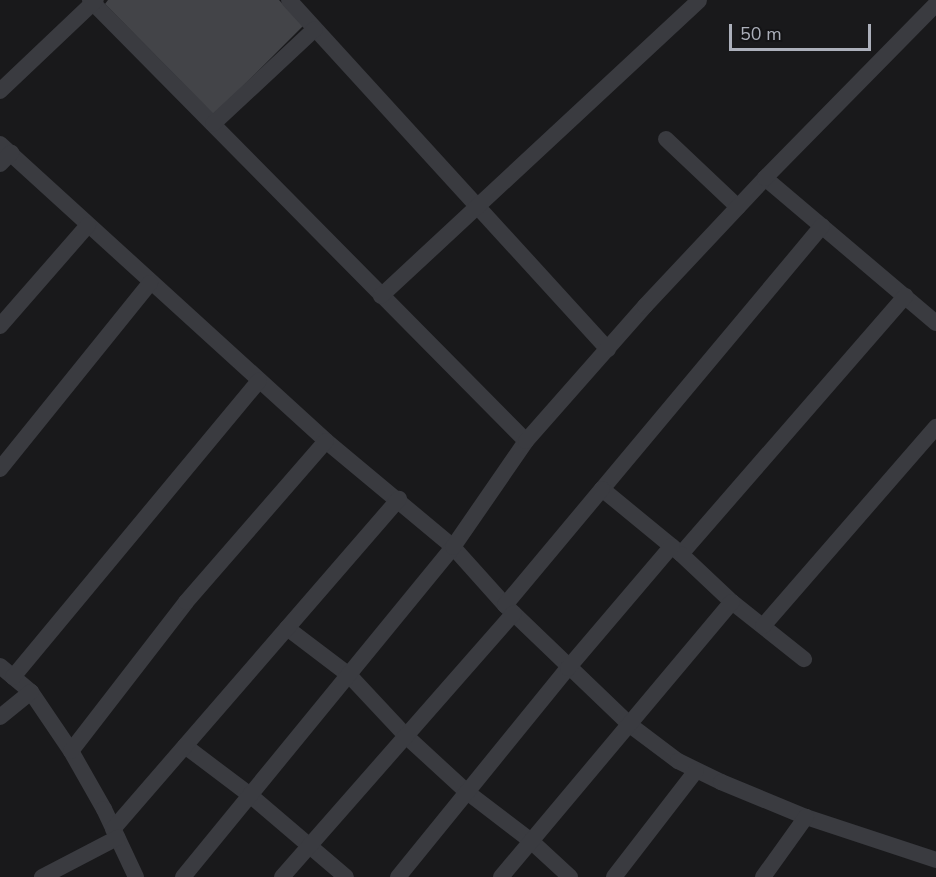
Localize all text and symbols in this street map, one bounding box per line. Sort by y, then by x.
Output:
scale bar [732,12,874,50]
text: 50 m [740,22,782,46]

